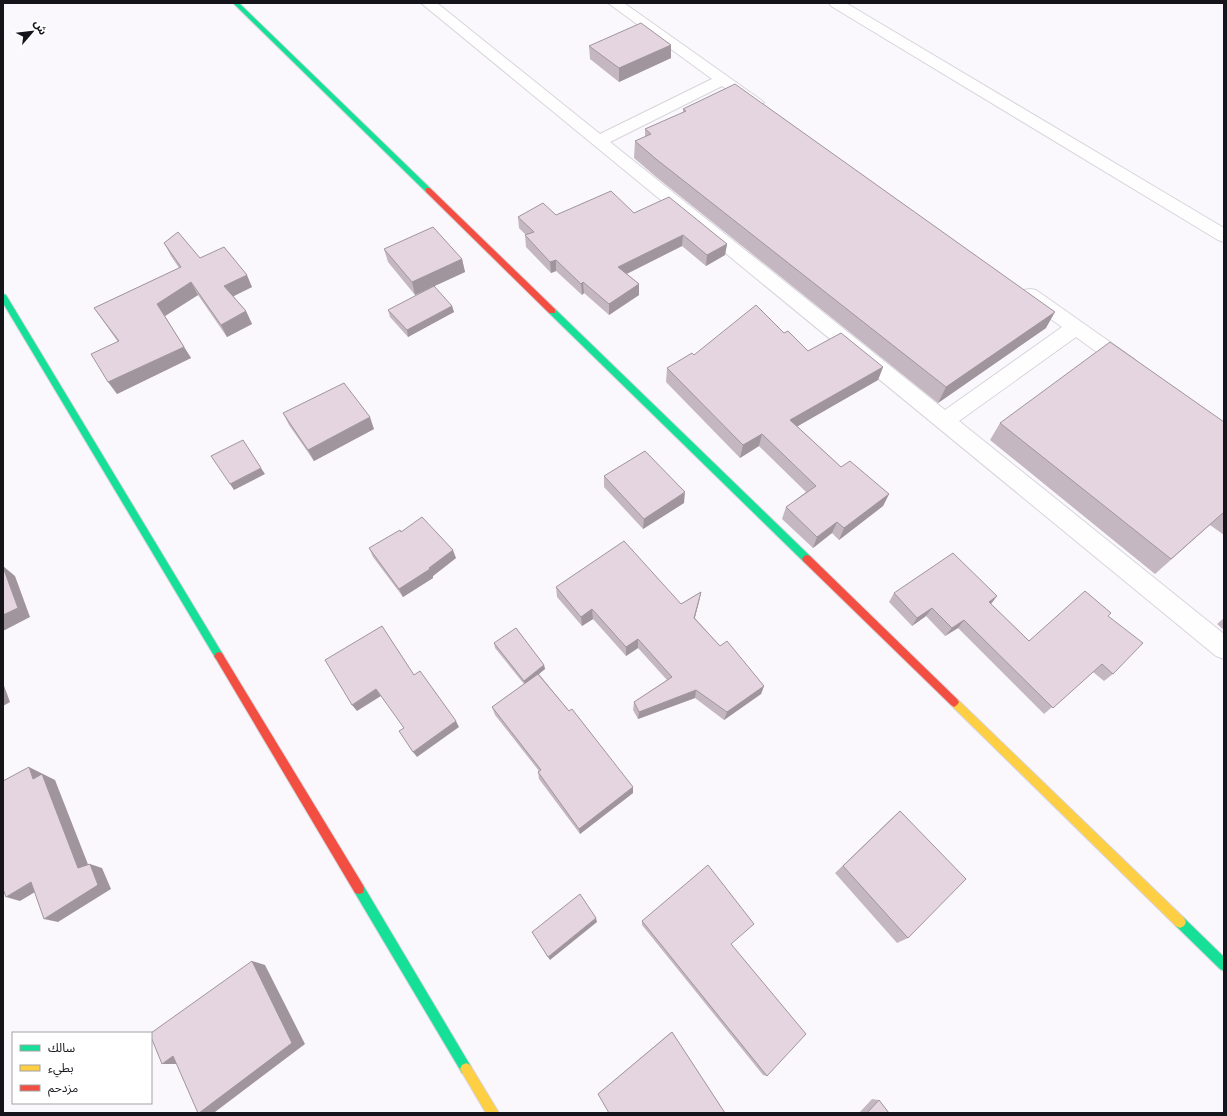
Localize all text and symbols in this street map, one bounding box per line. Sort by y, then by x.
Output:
north arrow [12,12,52,52]
text: ش [31,18,50,37]
legend [12,1032,152,1104]
text: سالك [48,1041,75,1055]
text: بطيء [48,1061,74,1078]
text: مزدحم [48,1081,78,1097]

